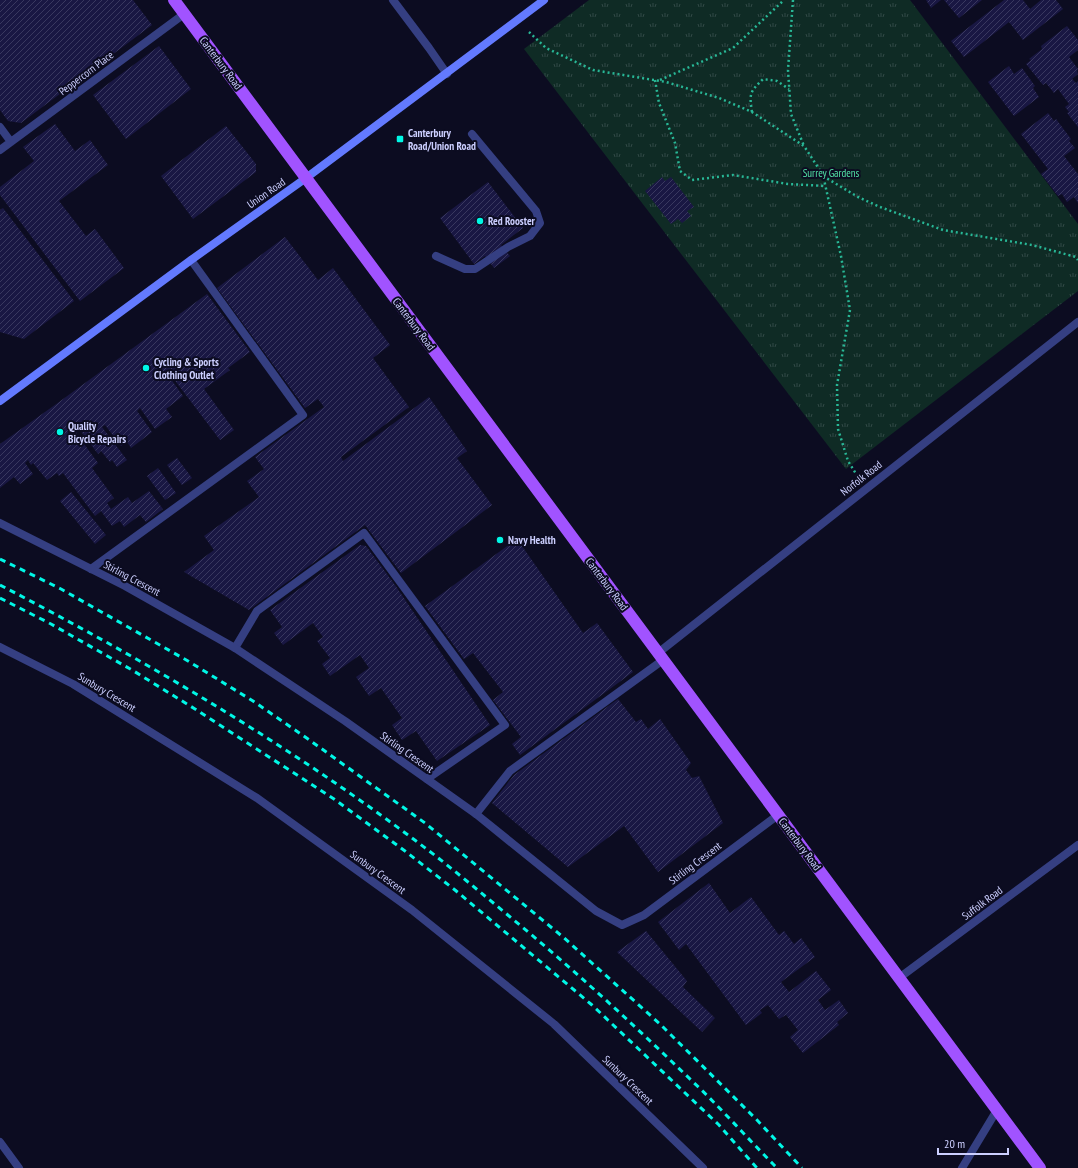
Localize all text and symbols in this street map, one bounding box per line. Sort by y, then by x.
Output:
street label: Canterbury Road [197,34,245,92]
street label: Peppercorn Place [56,48,117,98]
place label: Canterbury Road/Union Road [408,126,476,153]
marker: Canterbury Road/Union Road [395,134,405,144]
park label: Surrey Gardens [803,166,860,180]
street label: Union Road [244,175,288,211]
place label: Red Rooster [488,214,536,228]
marker: Red Rooster [475,216,485,226]
street label: Canterbury Road [390,295,438,353]
place label: Cycling & Sports Clothing Outlet [154,355,219,382]
marker: Cycling & Sports Clothing Outlet [141,363,151,373]
place label: Quality Bicycle Repairs [68,419,126,446]
marker: Quality Bicycle Repairs [55,427,65,437]
street label: Norfolk Road [837,457,885,499]
place label: Navy Health [508,533,556,547]
marker: Navy Health [495,535,505,545]
street label: Canterbury Road [583,555,631,613]
street label: Stirling Crescent [101,557,163,599]
street label: Sunbury Crescent [75,669,139,715]
street label: Stirling Crescent [377,728,437,776]
street label: Canterbury Road [776,815,824,873]
street label: Stirling Crescent [666,839,724,887]
street label: Sunbury Crescent [347,847,409,897]
street label: Suffolk Road [959,883,1005,923]
street label: Sunbury Crescent [600,1052,656,1108]
scale bar [938,1130,1008,1156]
text: 20 m [944,1136,965,1151]

